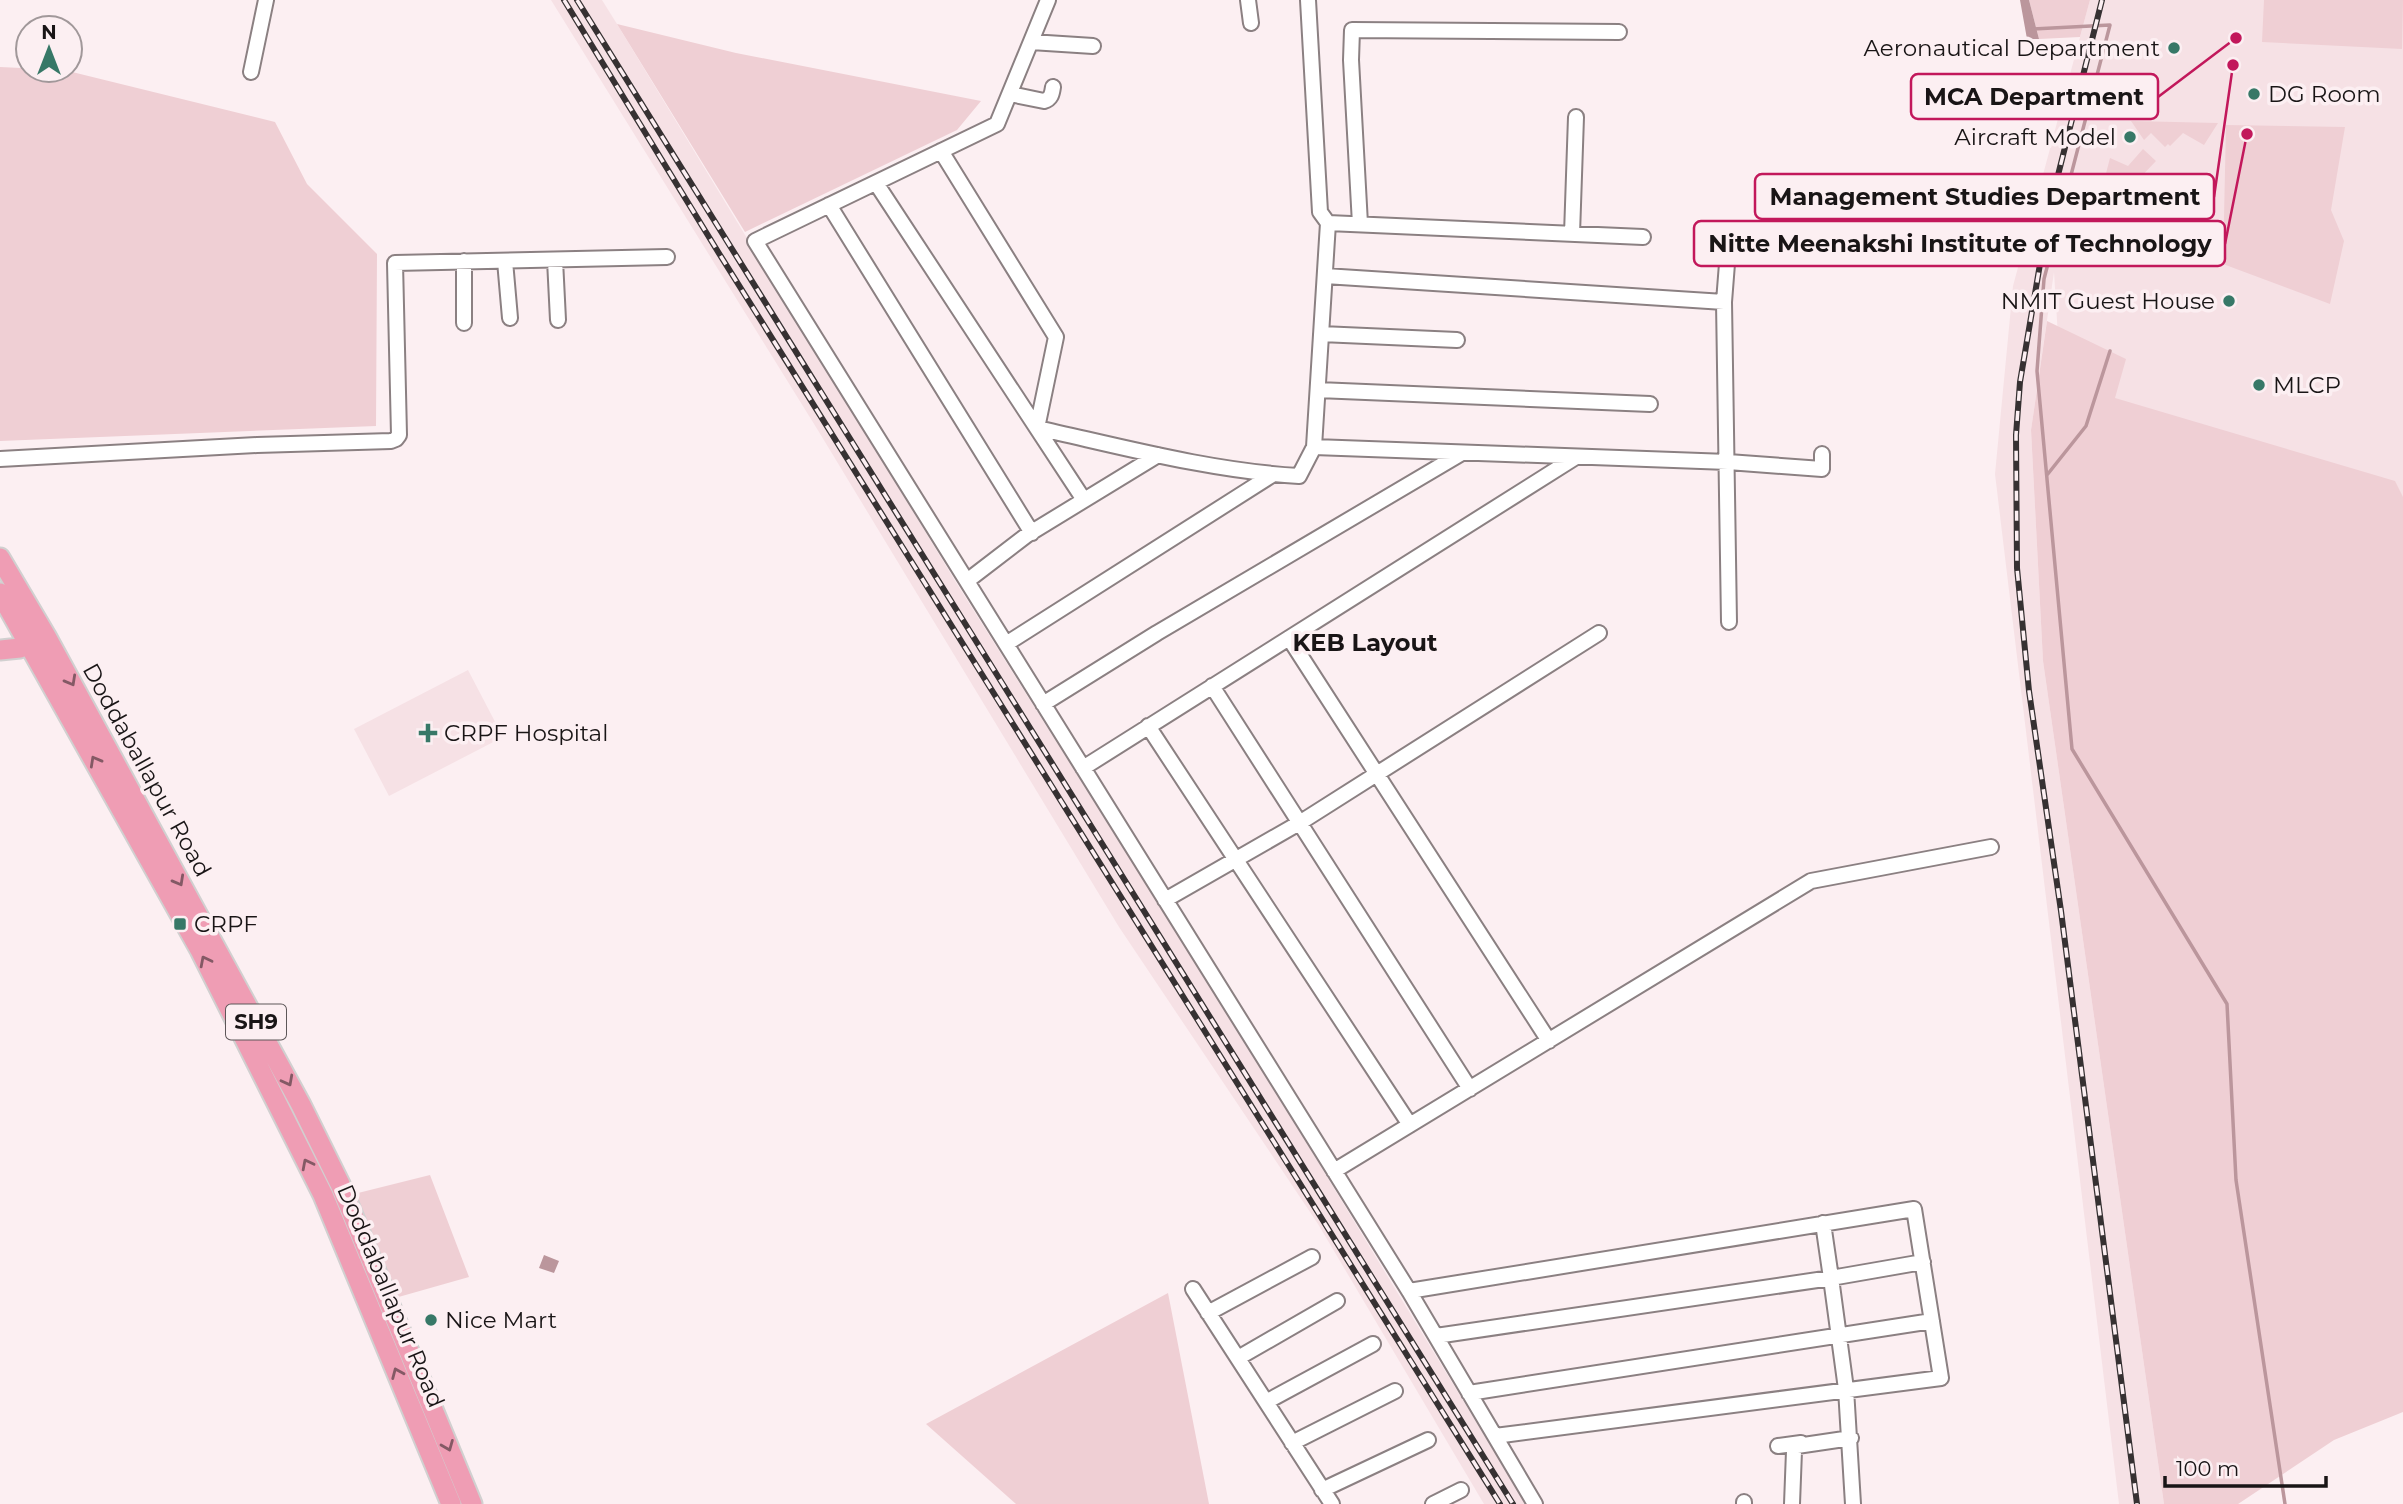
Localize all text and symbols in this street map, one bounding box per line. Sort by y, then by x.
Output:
north arrow [14,14,84,84]
text: N [41,21,57,44]
place label: Aeronautical Department [1863,34,2160,62]
marker: Aeronautical Department [2166,40,2182,56]
callout: MCA Department [1911,74,2158,119]
place label: DG Room [2268,80,2381,108]
text: MCA Department [1924,82,2144,111]
marker: DG Room [2246,86,2262,102]
place label: Aircraft Model [1954,123,2116,151]
marker: Aircraft Model [2122,129,2138,145]
callout: Management Studies Department [1755,174,2214,219]
text: Management Studies Department [1770,182,2201,211]
callout: Nitte Meenakshi Institute of Technology [1694,221,2225,266]
text: Nitte Meenakshi Institute of Technology [1708,229,2212,258]
place label: NMIT Guest House [2001,287,2215,315]
marker: NMIT Guest House [2221,293,2237,309]
place label: MLCP [2273,371,2341,399]
marker: MLCP [2251,377,2267,393]
district label: KEB Layout [1293,628,1438,657]
street label: Doddaballapur Road [77,658,217,882]
one-way arrow [63,674,76,686]
place label: CRPF Hospital [444,719,608,747]
marker: CRPF Hospital [418,723,438,743]
one-way arrow [90,756,104,769]
one-way arrow [171,874,185,886]
place label: CRPF [194,910,258,938]
marker: CRPF [172,916,188,932]
one-way arrow [200,956,214,968]
road number: SH9 [226,1004,286,1040]
one-way arrow [280,1074,293,1086]
one-way arrow [302,1159,316,1171]
street label: Doddaballapur Road [331,1180,451,1412]
place label: Nice Mart [445,1306,557,1334]
marker: Nice Mart [423,1312,439,1328]
one-way arrow [391,1368,405,1380]
one-way arrow [440,1439,454,1451]
scale bar [2165,1444,2326,1488]
text: 100 m [2176,1456,2239,1481]

